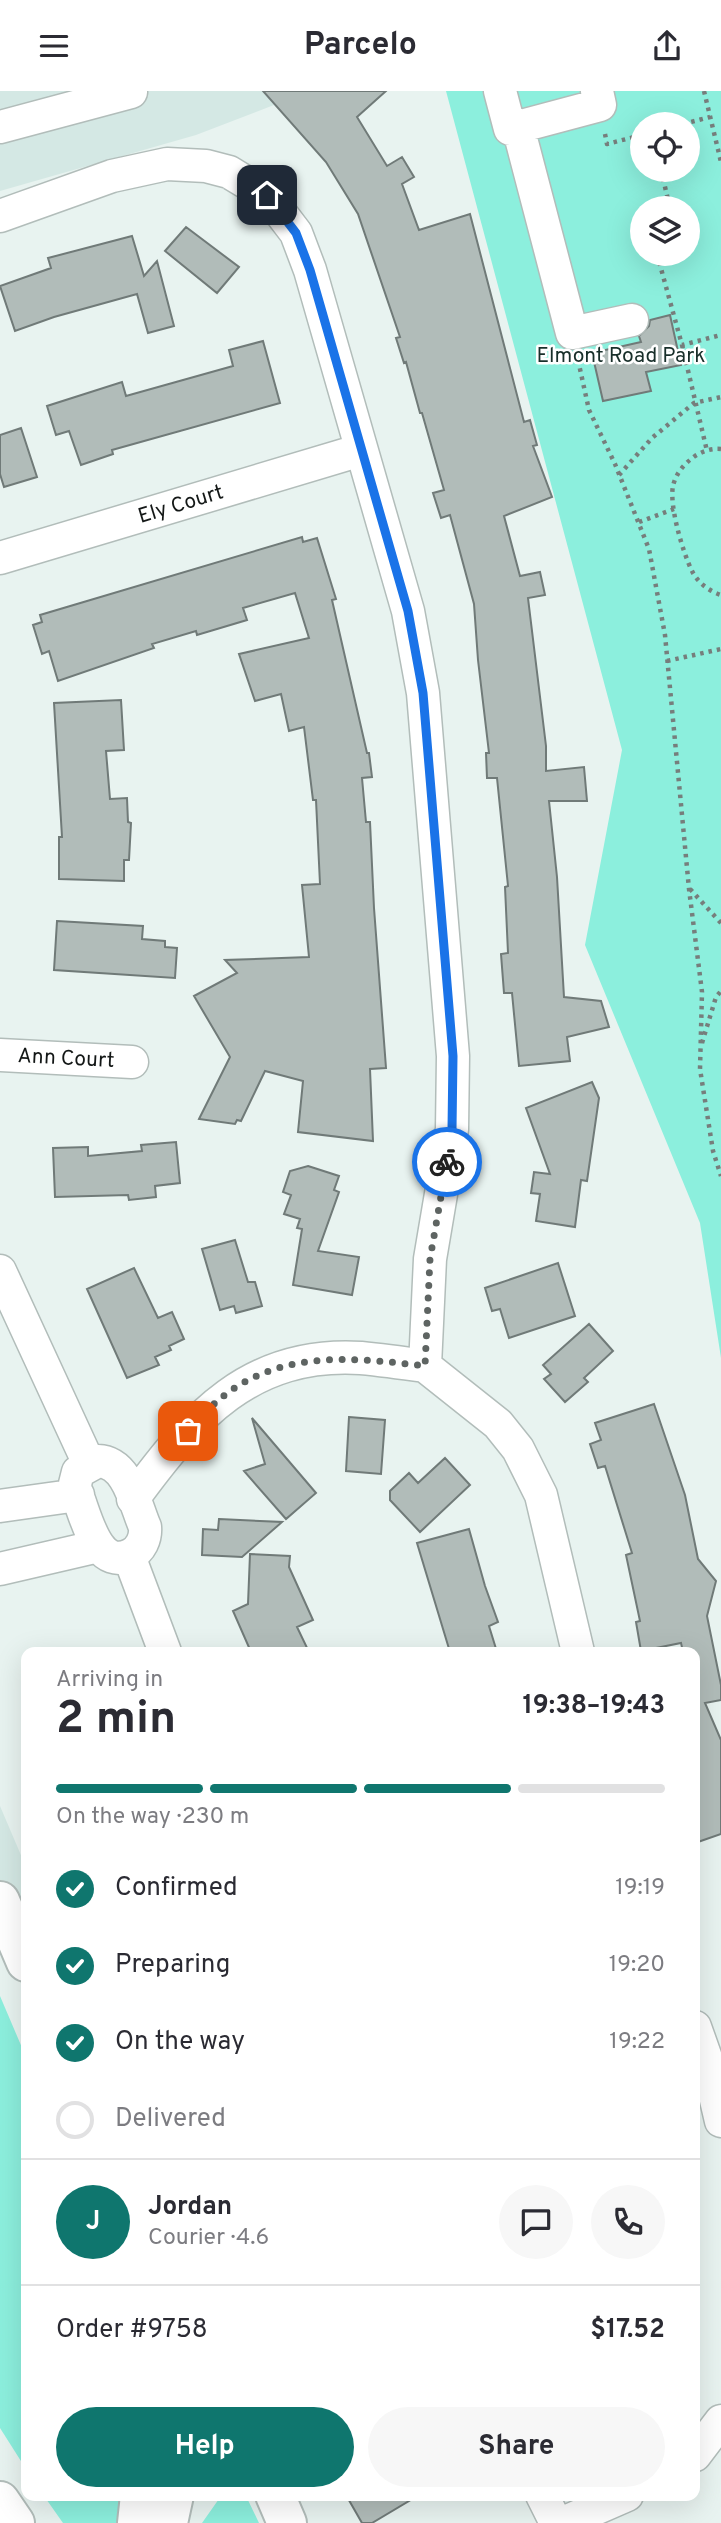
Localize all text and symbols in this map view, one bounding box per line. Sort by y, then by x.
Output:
text: Parcelo [304,26,417,66]
icon: menu [35,27,73,65]
icon: share [648,27,686,65]
map controls [630,112,700,266]
button: locate [630,112,700,182]
pin [237,165,297,225]
icon: home [248,176,286,214]
button: layers [630,196,700,266]
park label: Elmont Road Park [536,343,706,370]
street label: Ely Court [135,479,227,531]
street label: Ann Court [17,1043,115,1075]
courier [412,1127,482,1197]
icon: bike [428,1143,466,1181]
pin [158,1401,218,1461]
icon: bag [169,1412,207,1450]
text: Arriving in [56,1666,163,1695]
text: 19:38–19:43 [522,1690,665,1723]
text: 2 min [56,1691,176,1750]
text: On the way · 230 m [56,1803,249,1832]
icon: check [56,1870,94,1908]
text: Confirmed [115,1872,238,1905]
text: 19:19 [615,1874,665,1903]
icon: check [56,1947,94,1985]
text: Preparing [115,1949,230,1982]
text: 19:20 [609,1951,665,1980]
icon: check [56,2024,94,2062]
text: On the way [115,2026,245,2059]
text: 19:22 [609,2028,665,2057]
text: Delivered [115,2103,226,2136]
button: chat [499,2185,573,2259]
button: phone [591,2185,665,2259]
text: Jordan [148,2191,232,2224]
text: J [86,2206,100,2239]
text: Courier · 4.6 [148,2224,269,2253]
text: Order #9758 [56,2314,208,2347]
text: $17.52 [590,2314,665,2347]
button: Help [56,2407,354,2487]
button: Share [368,2407,665,2487]

